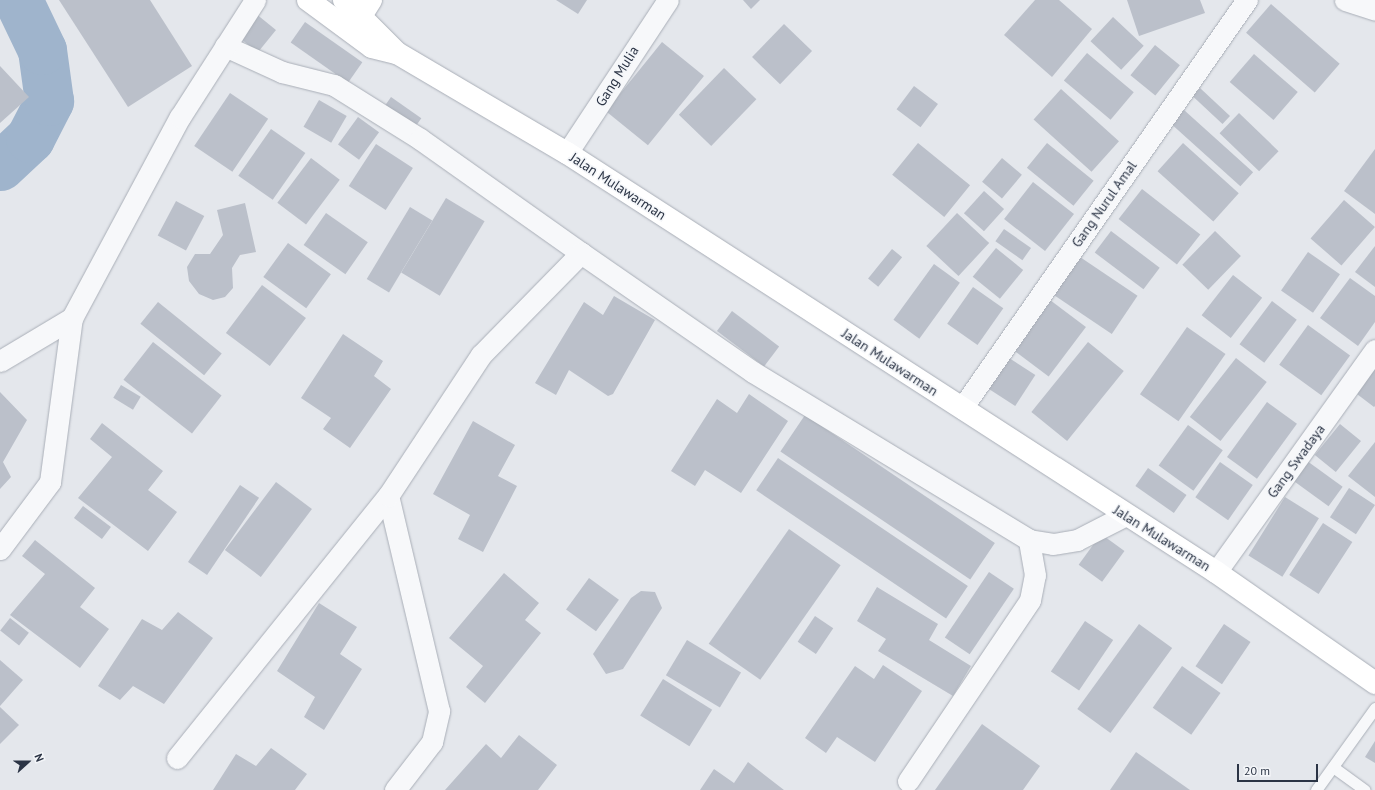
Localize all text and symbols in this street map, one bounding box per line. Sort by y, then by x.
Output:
street label: Gang Mulia [592,43,642,109]
street label: Jalan Mulawarman [567,149,669,223]
street label: Gang Nurul Amal [1068,157,1140,251]
street label: Jalan Mulawarman [839,325,941,399]
street label: Gang Swadaya [1264,421,1328,501]
street label: Jalan Mulawarman [1110,501,1214,575]
north arrow [8,742,48,782]
text: N [31,752,47,764]
scale bar [1239,756,1320,782]
text: 20 m [1244,763,1270,778]

